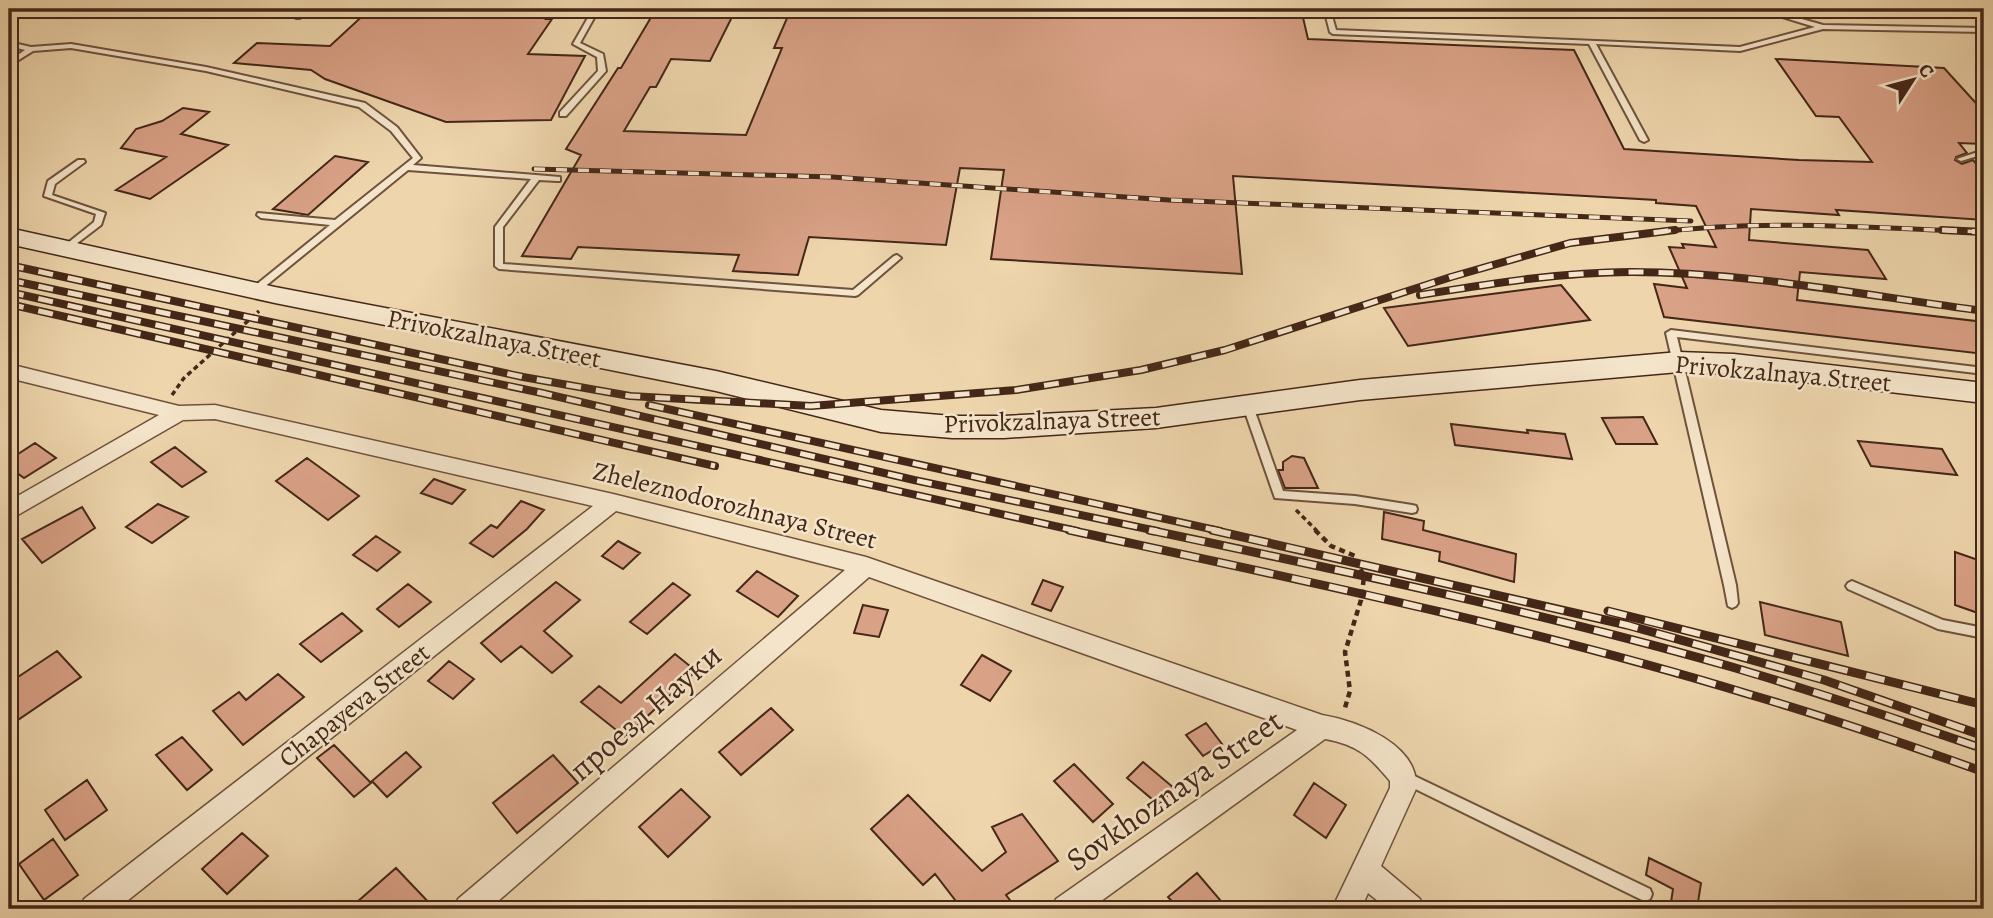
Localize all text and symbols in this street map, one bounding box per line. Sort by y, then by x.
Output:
north arrow [1878,46,1948,116]
text: С [1912,58,1940,83]
street label: Privokzalnaya Street [384,301,604,376]
street label: Privokzalnaya Street [1673,347,1893,400]
street label: Privokzalnaya Street [943,399,1161,442]
street label: Zheleznodorozhnaya Street [589,453,881,558]
street label: проезд Науки [559,633,731,791]
street label: Chapayeva Street [272,635,437,775]
street label: Sovkhoznaya Street [1057,699,1291,881]

